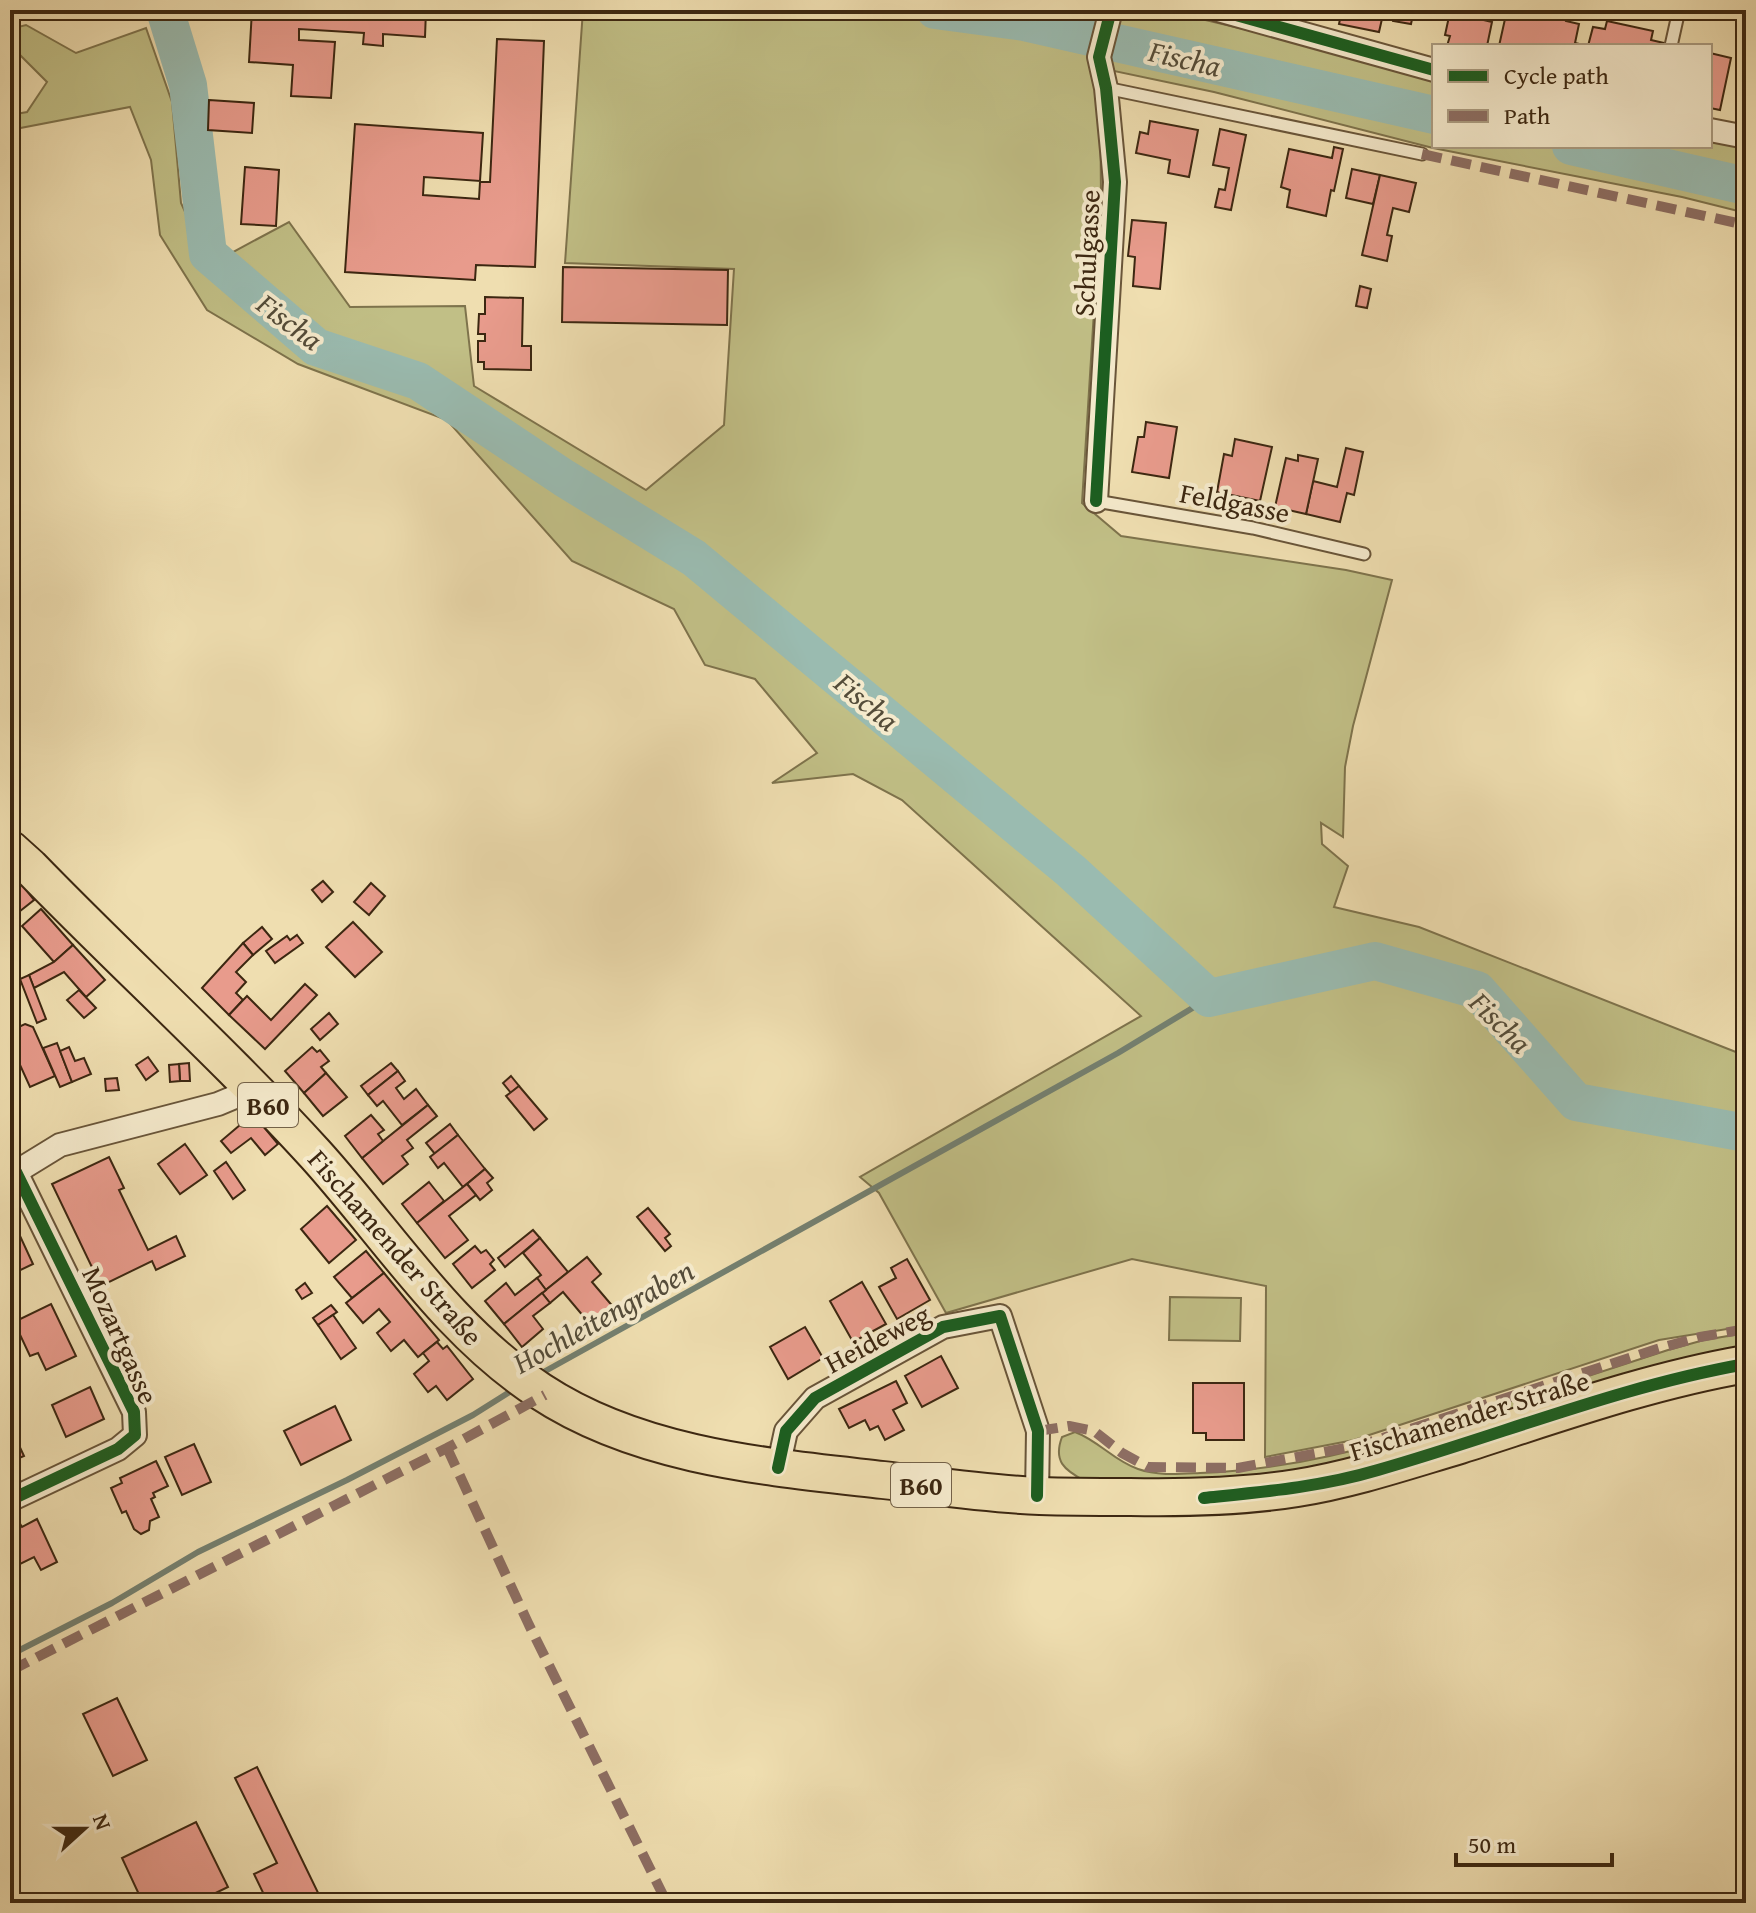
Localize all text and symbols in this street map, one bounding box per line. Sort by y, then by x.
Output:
water label: Fischa [1144,28,1225,88]
legend [1432,44,1712,148]
text: Cycle path [1504,58,1609,93]
text: Path [1504,98,1551,133]
street label: Schulgasse [1062,189,1110,317]
water label: Fischa [247,281,332,360]
street label: Feldgasse [1177,471,1293,533]
water label: Fischa [824,660,909,741]
water label: Fischa [1459,980,1542,1063]
road number: B60 [238,1083,298,1127]
street label: Fischamender Straße [299,1140,493,1354]
water label: Hochleitengraben [503,1248,702,1385]
street label: Mozartgasse [72,1260,170,1410]
street label: Heideweg [817,1293,937,1383]
street label: Fischamender Straße [1344,1359,1594,1471]
road number: B60 [891,1463,951,1507]
north arrow [44,1789,124,1869]
text: N [85,1809,120,1835]
scale bar [1456,1817,1612,1867]
text: 50 m [1468,1827,1516,1862]

